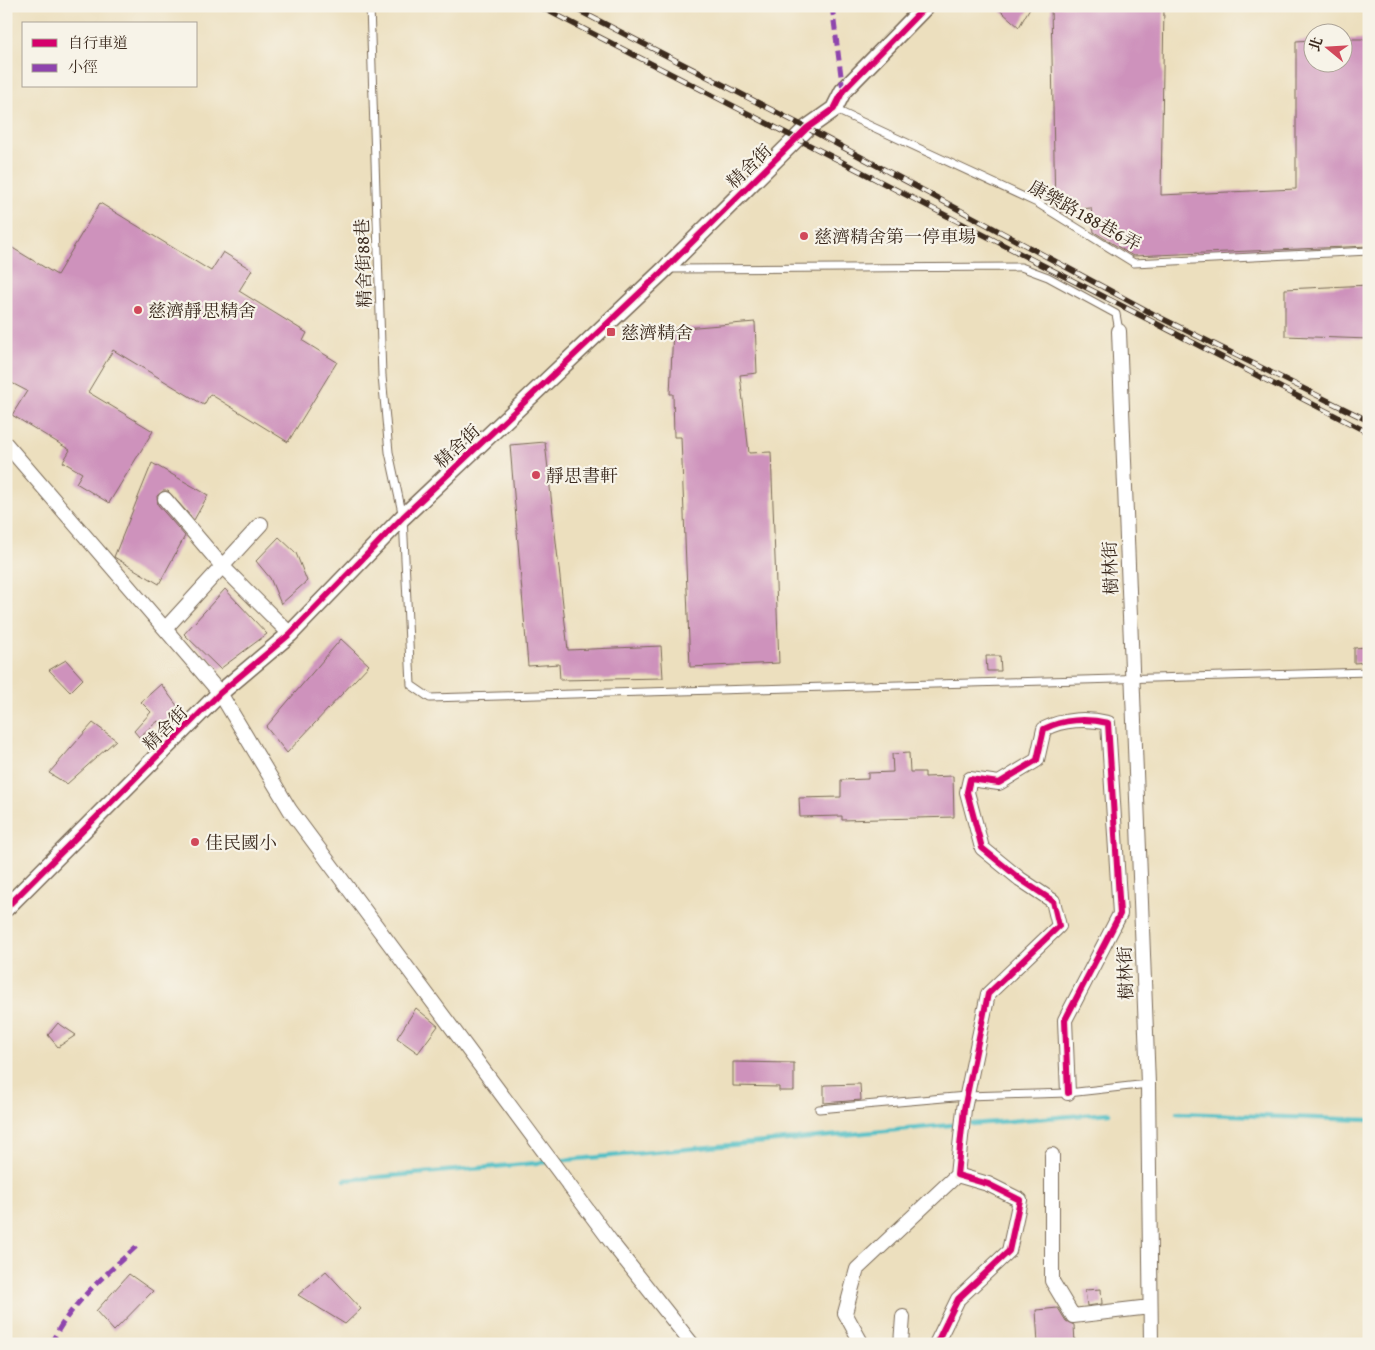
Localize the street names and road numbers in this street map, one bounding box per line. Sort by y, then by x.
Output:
street label: 精舍街 [720,138,778,194]
street label: 康樂路188巷6弄 [1024,173,1146,257]
street label: 精舍街88巷 [348,218,378,308]
street label: 精舍街 [428,418,486,474]
street label: 樹林街 [1096,541,1124,595]
street label: 精舍街 [136,699,194,757]
street label: 樹林街 [1111,946,1139,1000]

